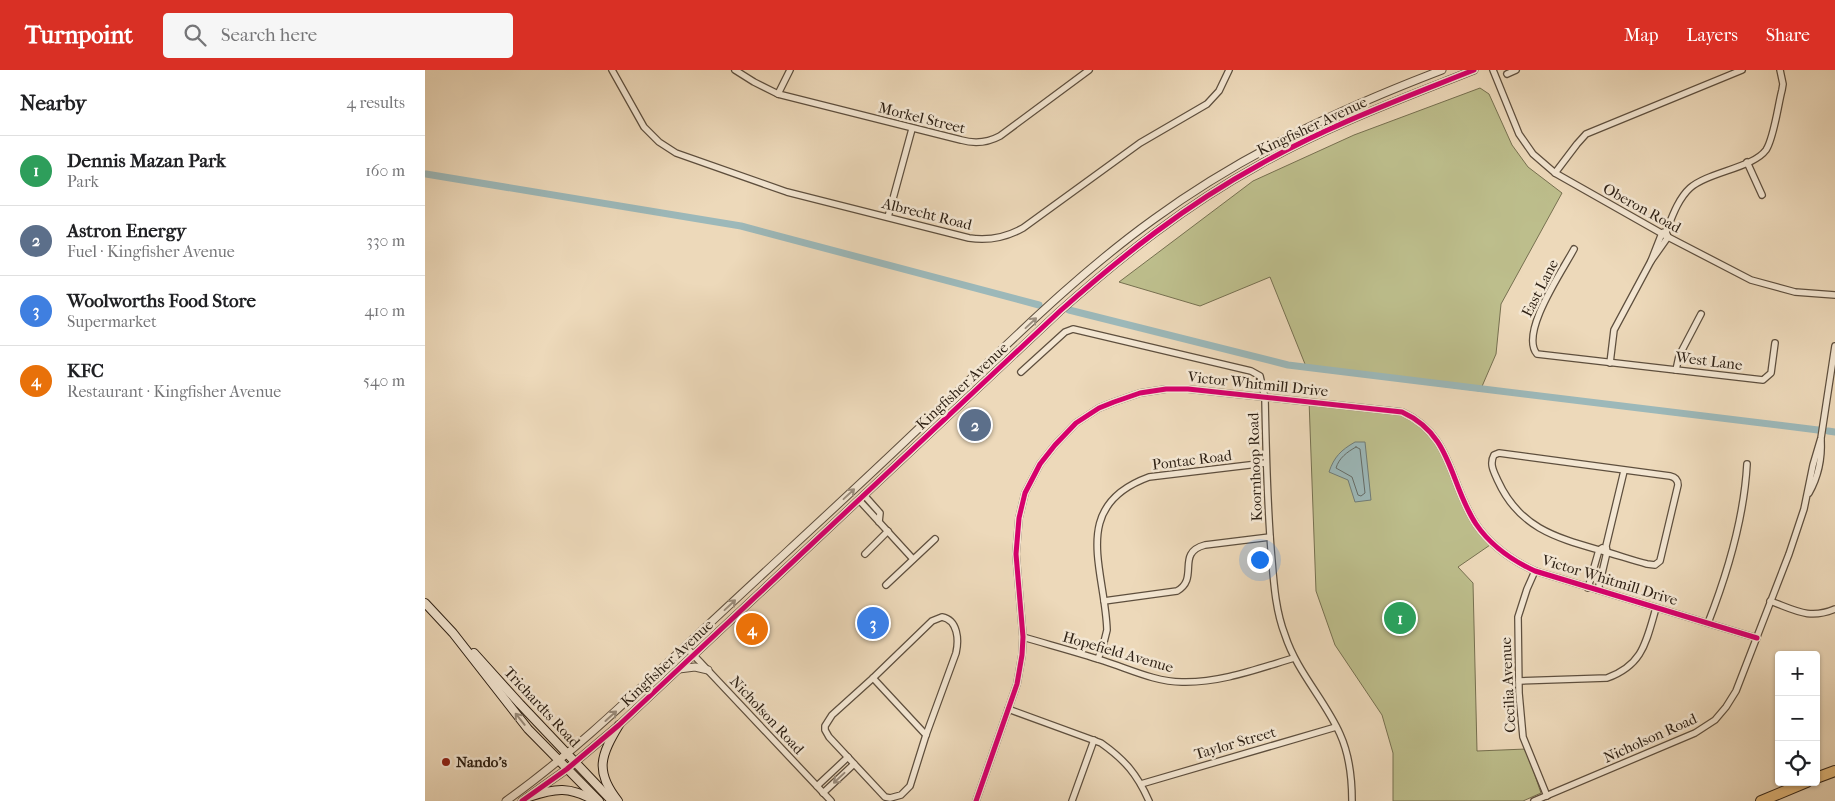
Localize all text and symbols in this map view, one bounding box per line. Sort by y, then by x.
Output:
search box [163,13,513,58]
text: Turnpoint [25,21,133,49]
icon: search [181,21,209,49]
text: Search here [221,24,317,46]
text: Map [1624,25,1658,46]
text: Layers [1686,25,1738,46]
text: Share [1766,25,1810,46]
text: Nearby [20,91,86,115]
street label: Kingfisher Avenue [1254,92,1371,159]
text: 4 results [347,93,405,112]
street label: Morkel Street [877,98,968,138]
text: Dennis Mazan Park [67,150,226,172]
text: 1 [33,161,39,180]
text: 160 m [365,161,405,180]
text: Park [67,172,99,191]
street label: Oberon Road [1600,179,1685,237]
street label: Albrecht Road [879,194,975,234]
text: Astron Energy [67,220,186,242]
text: 2 [32,231,40,250]
text: 330 m [366,231,405,250]
text: Fuel · Kingfisher Avenue [67,242,235,261]
street label: East Lane [1518,256,1562,320]
text: Woolworths Food Store [67,290,256,312]
text: 3 [33,301,39,320]
text: 410 m [364,301,405,320]
text: Supermarket [67,312,157,331]
one-way arrow [1025,317,1037,329]
street label: Kingfisher Avenue [912,338,1012,433]
street label: West Lane [1673,348,1744,374]
text: KFC [67,360,104,382]
street label: Victor Whitmill Drive [1186,368,1330,400]
text: 4 [31,371,41,390]
text: 540 m [363,371,405,390]
text: Restaurant · Kingfisher Avenue [67,382,281,401]
pin: 2 [959,406,991,444]
street label: Koornhoop Road [1244,411,1266,522]
street label: Pontac Road [1151,446,1234,474]
one-way arrow [842,488,855,500]
your location [1247,547,1273,573]
street label: Victor Whitmill Drive [1539,550,1681,609]
one-way arrow [723,599,736,610]
pin: 1 [1384,599,1416,637]
pin: 3 [857,604,889,642]
pin: 4 [736,610,768,648]
street label: Kingfisher Avenue [617,615,717,710]
street label: Hopefield Avenue [1061,628,1176,677]
street label: Cecilia Avenue [1496,636,1519,733]
map controls [1775,651,1820,786]
button: + [1775,651,1820,696]
street label: Trichardts Road [500,663,584,752]
street label: Nicholson Road [726,672,808,758]
button: − [1775,696,1820,741]
street label: Nicholson Road [1600,709,1700,767]
one-way arrow [605,710,618,722]
one-way arrow [514,712,525,725]
street label: Taylor Street [1192,723,1279,763]
button: locate [1775,741,1820,786]
place label: Nando's [456,753,508,771]
marker: Nando's [440,756,452,768]
one-way arrow [832,772,845,784]

